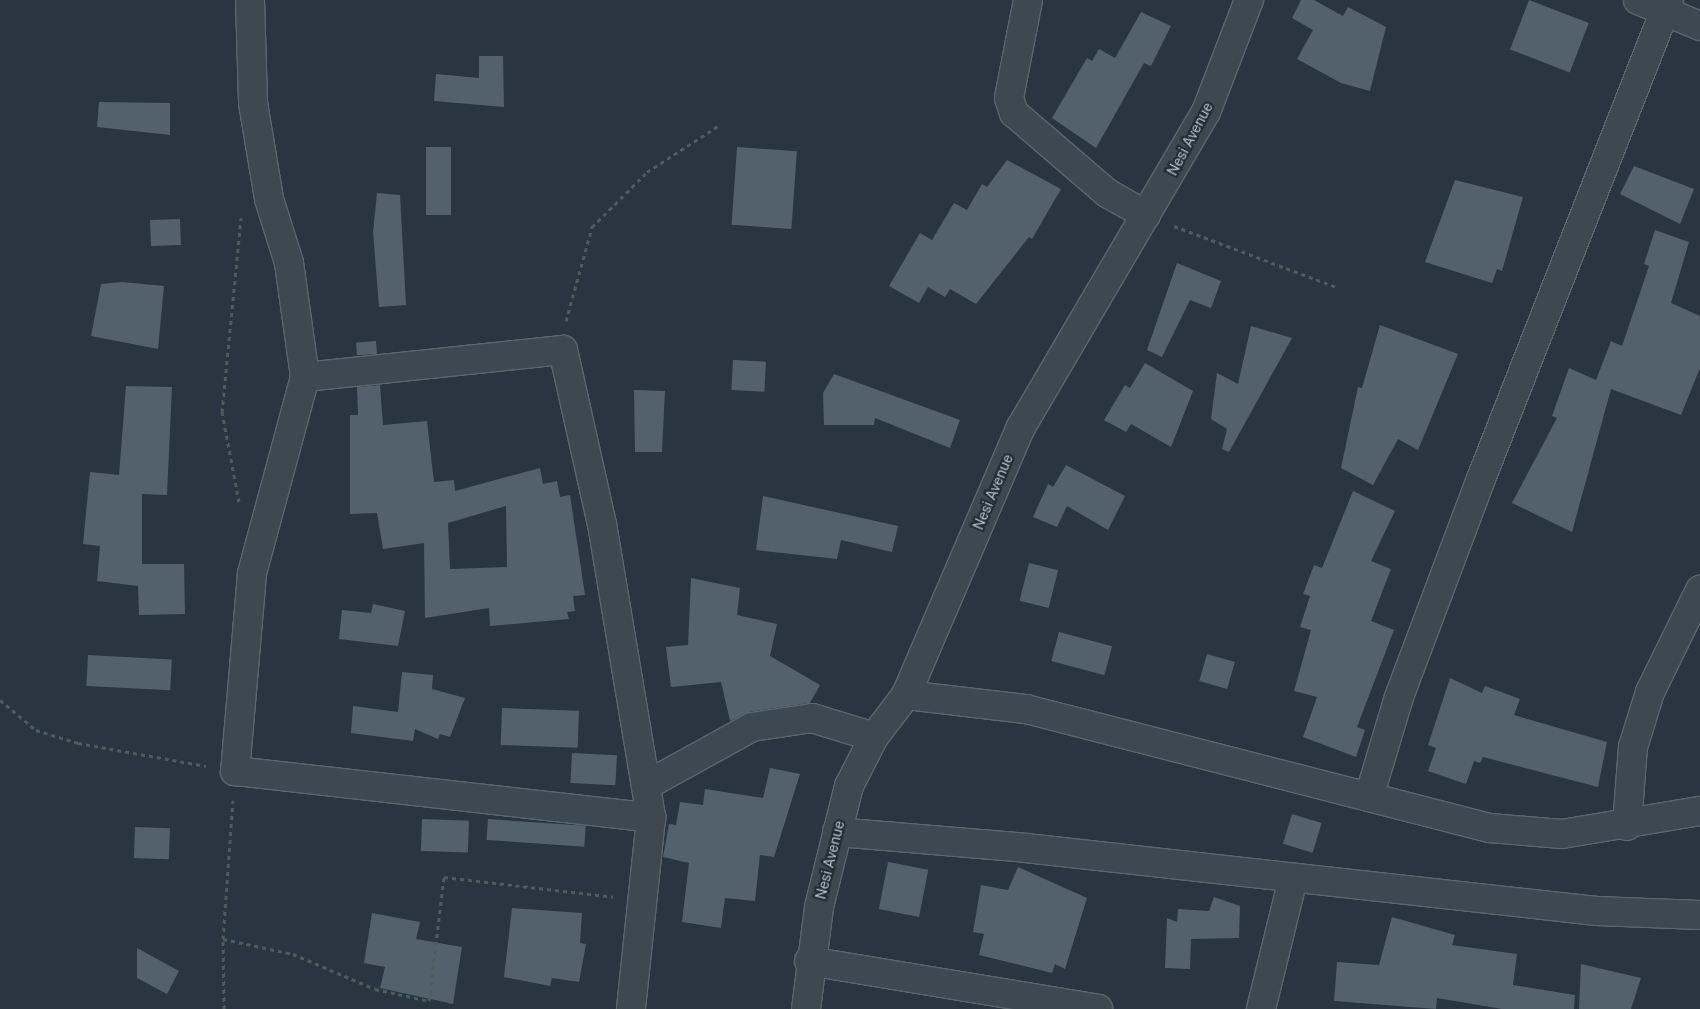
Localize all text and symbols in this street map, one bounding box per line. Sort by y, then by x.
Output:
street label: Nesi Avenue [1164,100,1216,178]
street label: Nesi Avenue [970,452,1016,532]
street label: Nesi Avenue [812,819,848,901]

